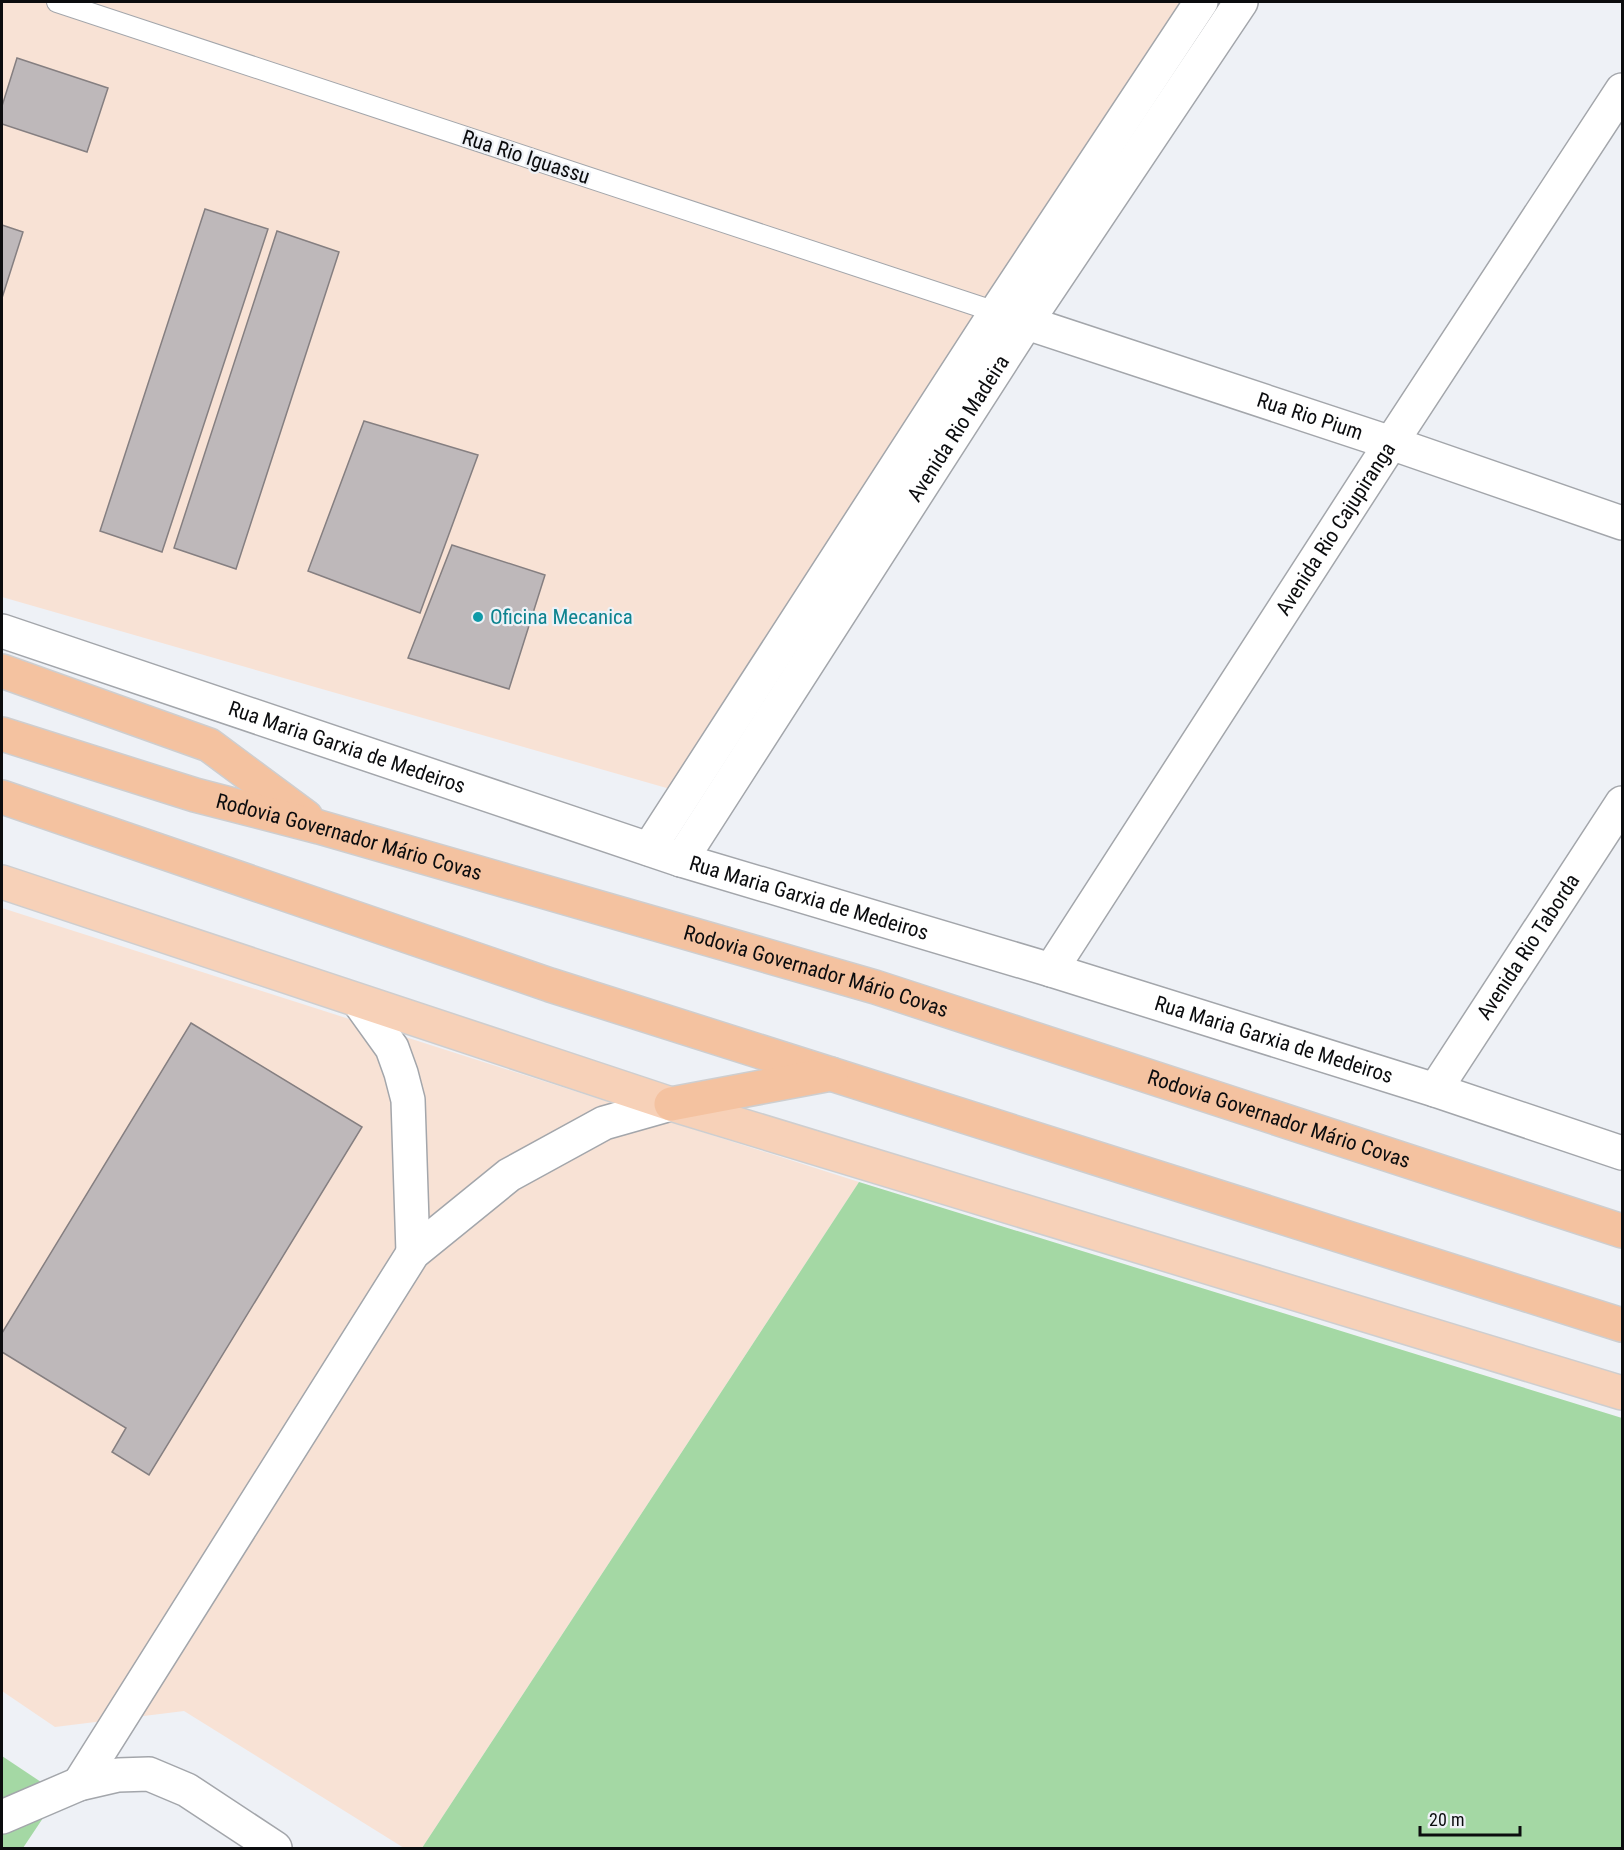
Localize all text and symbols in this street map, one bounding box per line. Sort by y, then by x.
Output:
street label: Rua Rio Iguassu [459,125,593,189]
street label: Avenida Rio Madeira [902,351,1014,506]
street label: Rua Rio Pium [1254,388,1366,445]
street label: Avenida Rio Cajupiranga [1271,438,1400,620]
place label: Oficina Mecanica [490,605,633,629]
marker: Oficina Mecanica [471,610,485,624]
street label: Rua Maria Garxia de Medeiros [225,696,468,798]
street label: Rodovia Governador Mário Covas [213,789,485,885]
street label: Rua Maria Garxia de Medeiros [686,851,931,945]
street label: Avenida Rio Taborda [1472,869,1585,1024]
street label: Rodovia Governador Mário Covas [681,921,951,1022]
street label: Rua Maria Garxia de Medeiros [1152,991,1396,1088]
street label: Rodovia Governador Mário Covas [1145,1065,1413,1173]
scale bar [1420,1799,1520,1837]
text: 20 m [1429,1809,1464,1830]

